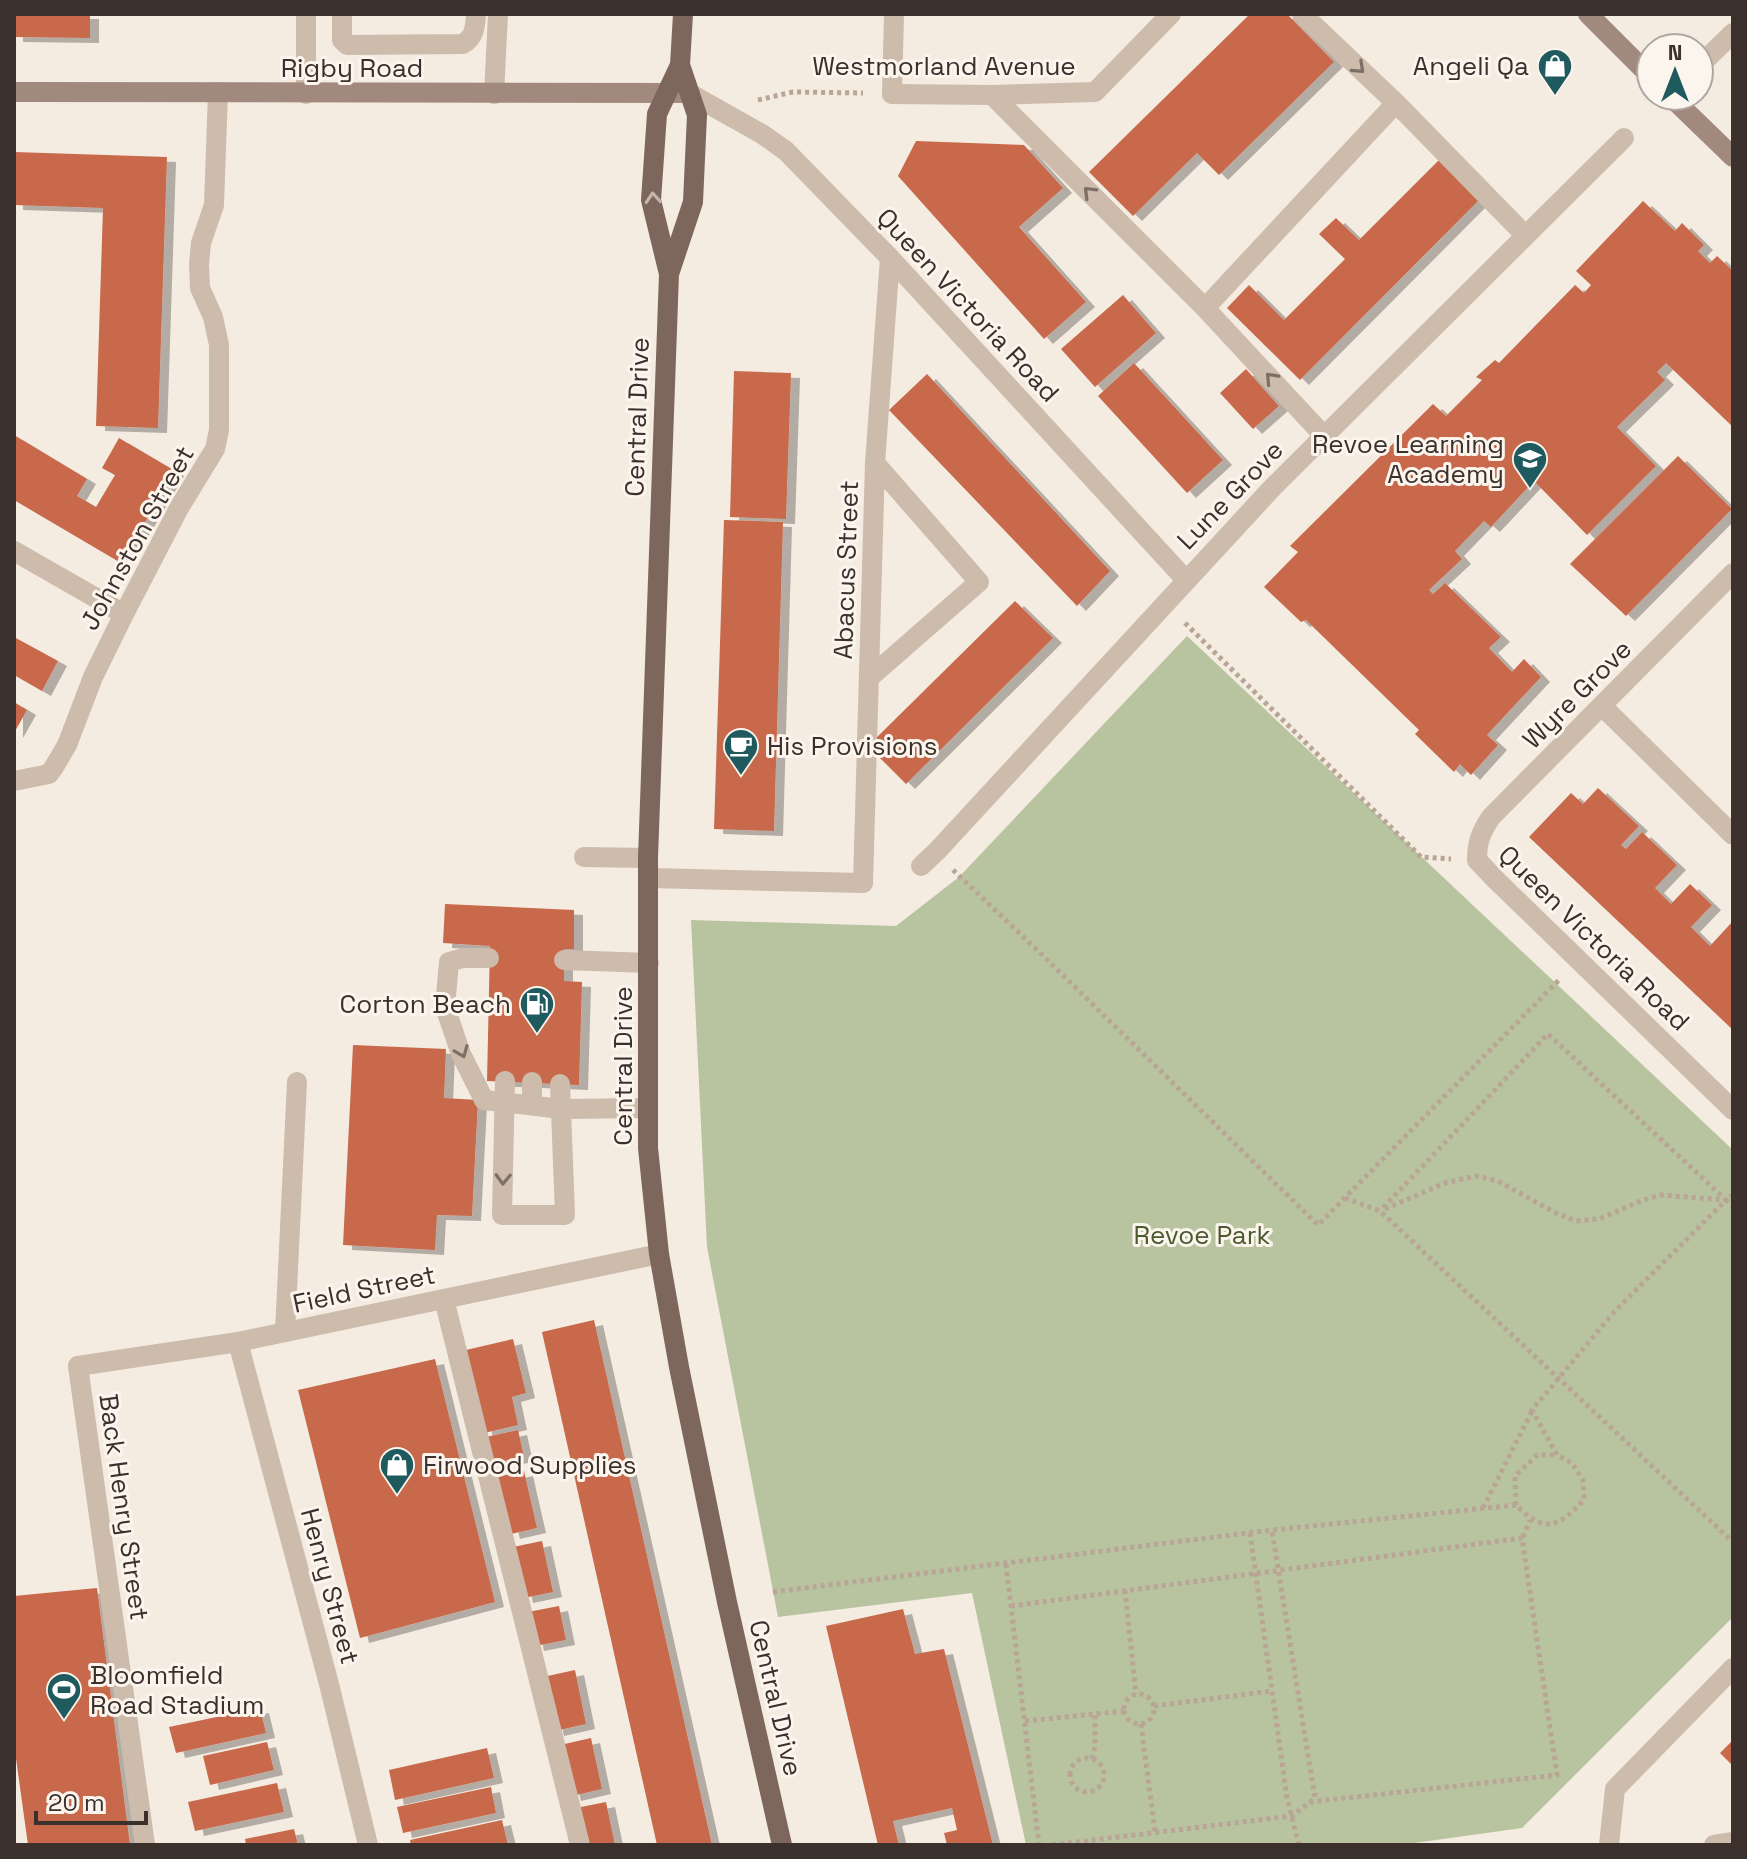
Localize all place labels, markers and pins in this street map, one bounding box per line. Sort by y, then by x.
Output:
shop icon: Angeli Qa [1536,47,1574,97]
place label: Angeli Qa [1413,49,1529,83]
place label: Revoe Learning Academy [1312,427,1504,491]
school or university icon: Revoe Learning Academy [1511,440,1549,490]
cafe icon: His Provisions [722,727,760,777]
place label: His Provisions [767,729,937,763]
fuel station icon: Corton Beach [518,985,556,1035]
place label: Corton Beach [340,987,511,1021]
shop icon: Firwood Supplies [378,1446,416,1496]
place label: Firwood Supplies [423,1448,637,1482]
place label: Bloomfield Road Stadium [90,1658,264,1722]
sports icon: Bloomfield Road Stadium [45,1671,83,1721]

